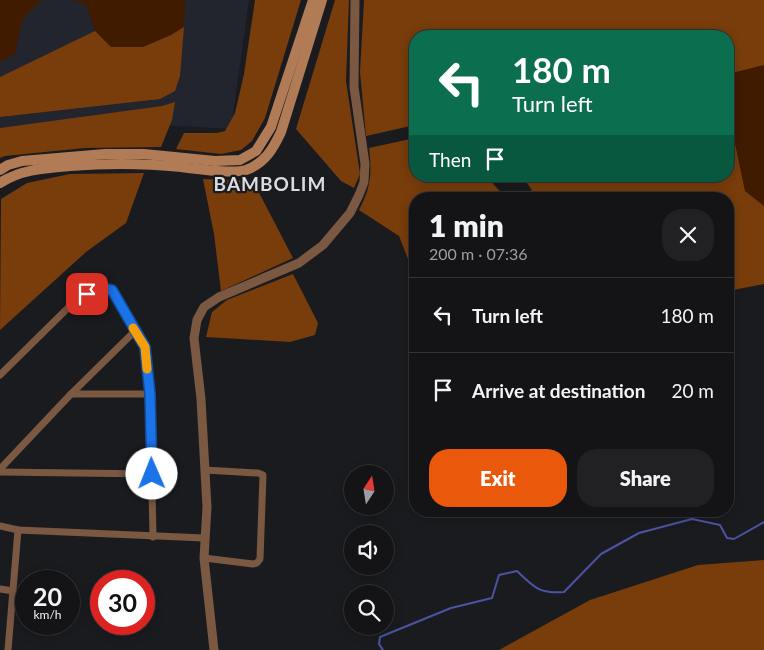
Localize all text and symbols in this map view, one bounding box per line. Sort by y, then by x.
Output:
text: 180 m [512,48,611,90]
icon: left [429,50,494,115]
text: Turn left [512,90,593,117]
icon: arrive [481,145,509,173]
text: Then [429,148,471,171]
district label: BAMBOLIM [214,172,326,195]
text: 1 min [429,207,504,243]
button: close [662,209,714,261]
text: 200 m · 07:36 [429,244,528,263]
pin [66,273,108,315]
icon: arrive [73,280,101,308]
icon: left [429,301,457,329]
text: Turn left [472,304,543,327]
text: 180 m [660,304,714,327]
icon: arrive [429,376,457,404]
text: Arrive at destination [472,379,645,402]
text: 20 m [671,379,714,402]
position arrow [125,447,177,499]
button: Exit [429,449,567,507]
button: Share [577,449,714,507]
north arrow [344,465,394,515]
map controls [344,465,394,635]
button: sound [344,525,394,575]
speed limit sign: 30 [90,570,155,635]
text: 20 [33,581,62,611]
button: search [344,585,394,635]
text: km/h [33,607,62,622]

